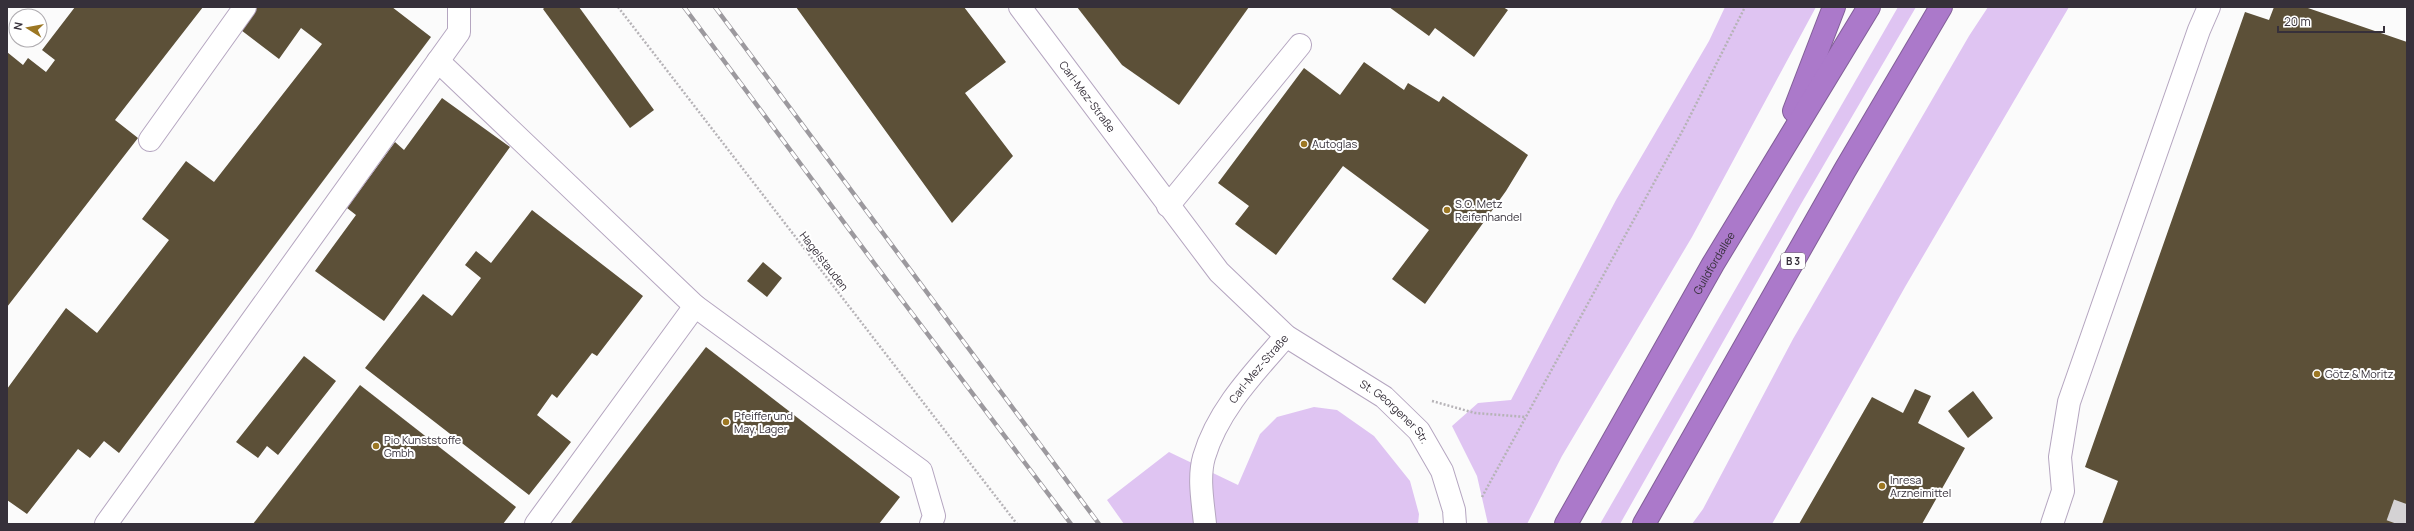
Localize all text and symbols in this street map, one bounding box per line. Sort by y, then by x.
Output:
north arrow [8,8,48,48]
scale bar [2278,8,2384,34]
text: 20 m [2284,13,2311,30]
text: N [10,21,26,31]
street label: Carl-Mez-Straße [1056,58,1120,135]
place label: Autoglas [1312,136,1357,151]
marker: Autoglas [1299,139,1309,149]
place label: S.O. Metz Reifenhandel [1455,196,1522,224]
marker: S.O. Metz Reifenhandel [1442,205,1452,215]
street label: Hagelstauden [797,228,852,293]
street label: Guildfordallee [1689,228,1738,297]
road number: B 3 [1781,253,1805,269]
street label: Carl-Mez-Straße [1225,330,1292,406]
place label: Götz & Moritz [2325,366,2394,381]
marker: Götz & Moritz [2312,369,2322,379]
street label: St. Georgener Str. [1357,376,1433,446]
place label: Pfeiffer und May, Lager [734,408,793,436]
marker: Pfeiffer und May, Lager [721,417,731,427]
place label: Pio Kunststoffe Gmbh [384,432,462,460]
marker: Pio Kunststoffe Gmbh [371,441,381,451]
place label: Inresa Arzneimittel [1890,472,1951,500]
marker: Inresa Arzneimittel [1877,481,1887,491]

